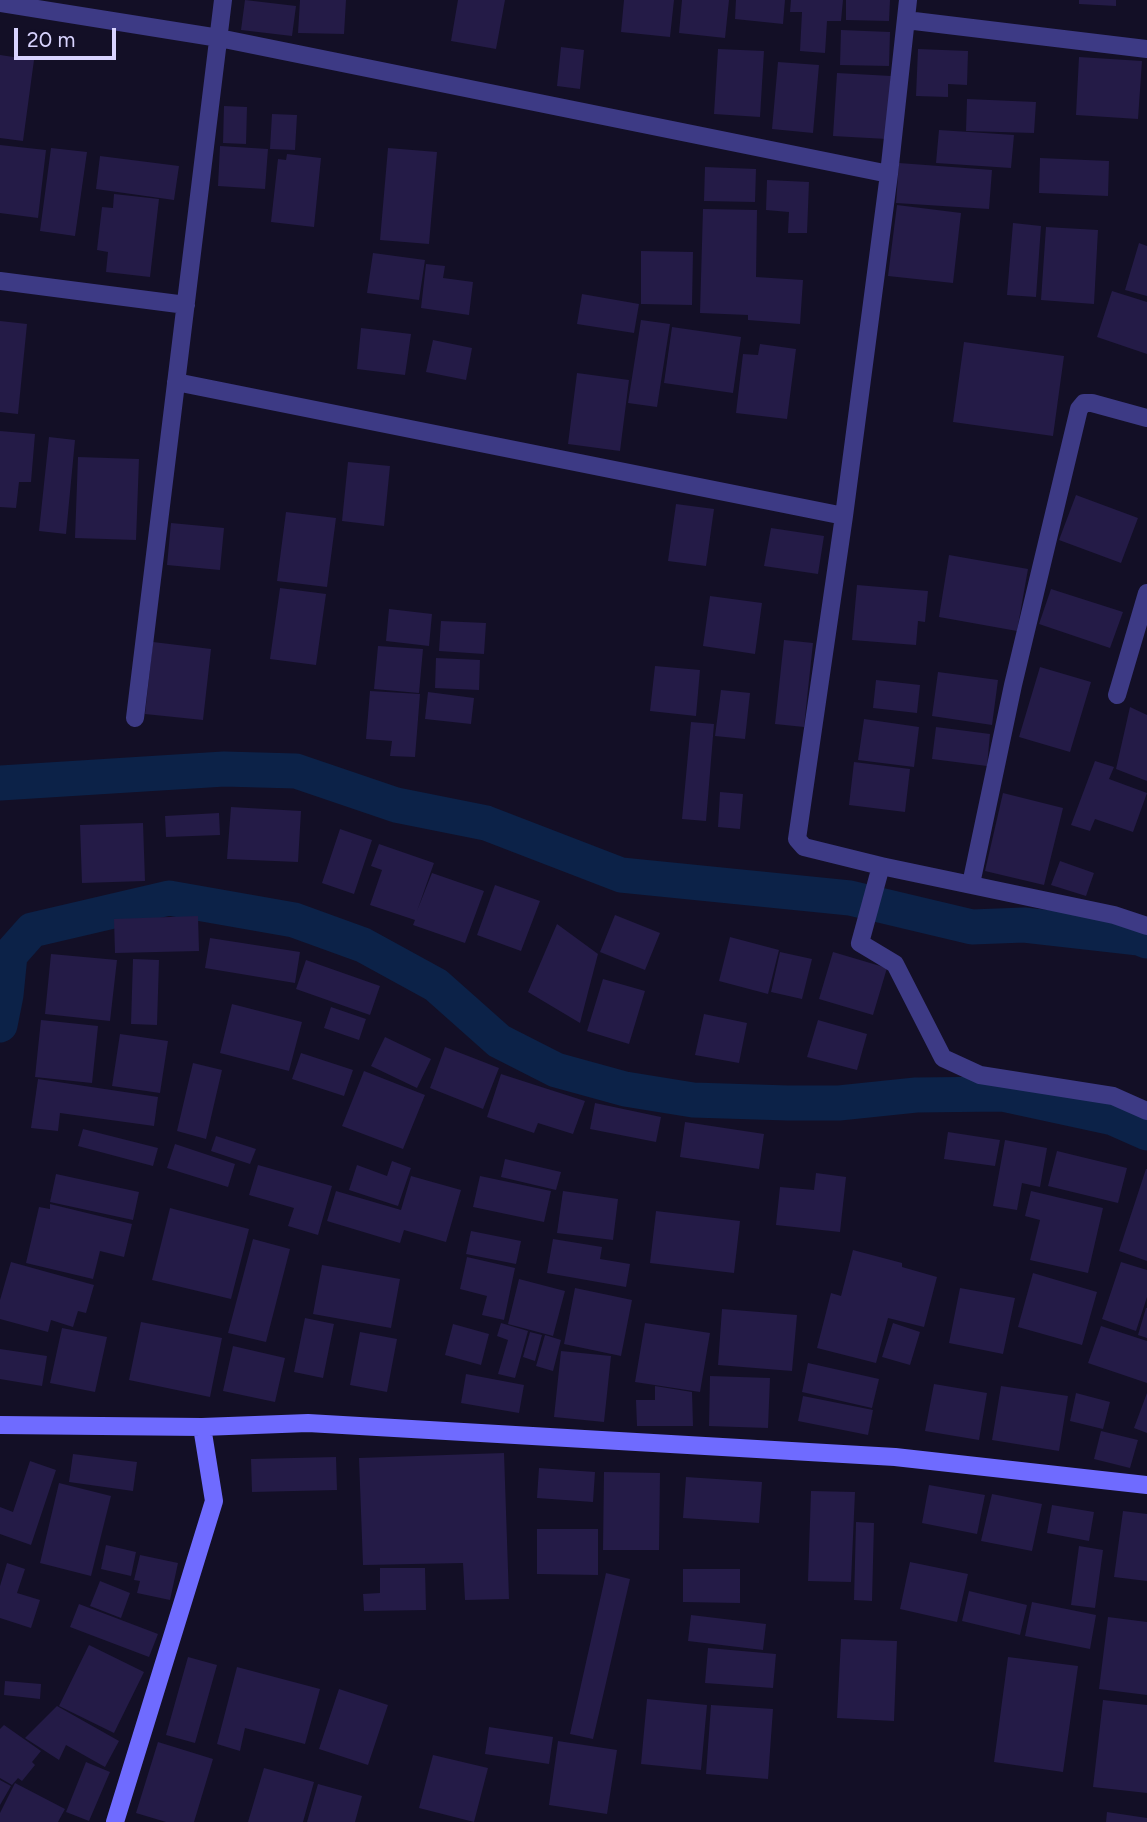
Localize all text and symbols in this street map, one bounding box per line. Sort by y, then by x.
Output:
scale bar [18,14,119,58]
text: 20 m [27,27,75,52]

